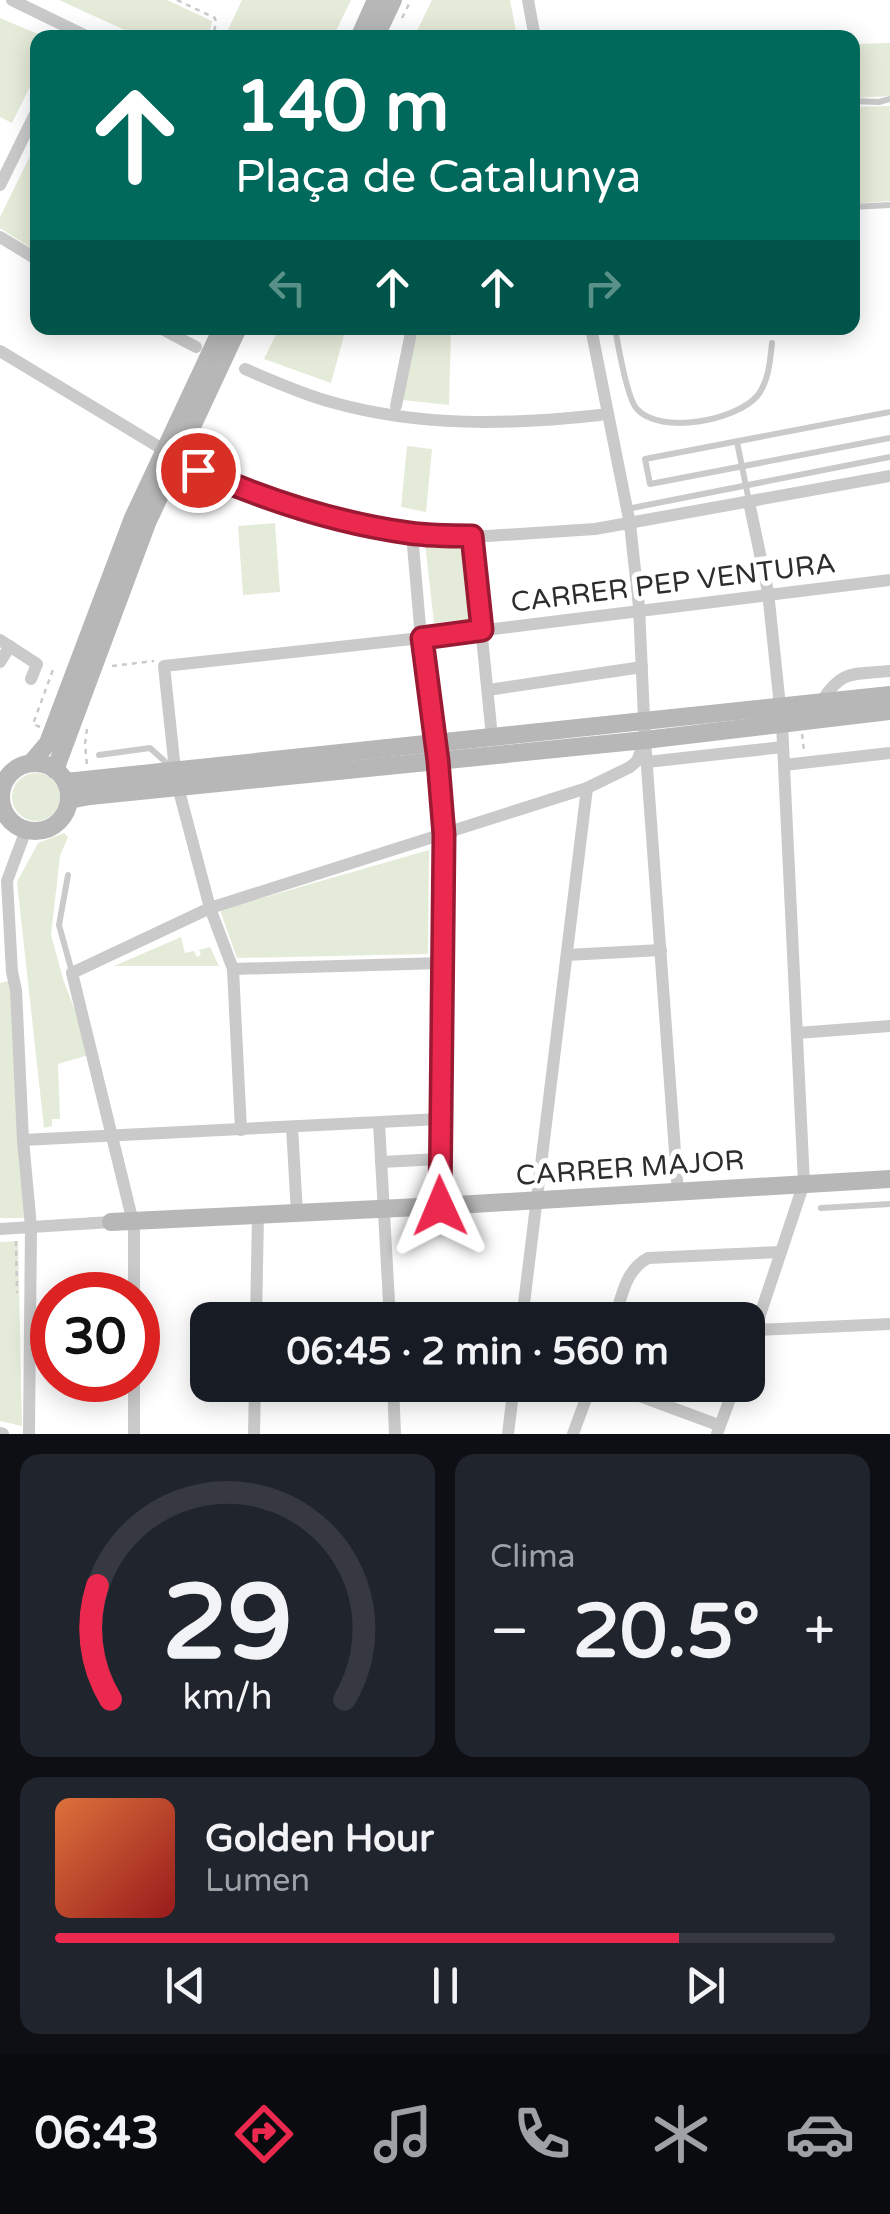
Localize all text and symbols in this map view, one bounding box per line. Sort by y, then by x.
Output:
text: 140 m [235,66,449,150]
icon: ahead [70,70,200,200]
text: Plaça de Catalunya [235,151,641,205]
icon: left [260,260,315,315]
icon: ahead [365,260,420,315]
icon: ahead [470,260,525,315]
icon: right [575,260,630,315]
pin [156,428,241,513]
icon: arrive [171,443,226,498]
street label: CARRER PEP VENTURA [509,546,837,620]
street label: CARRER MAJOR [515,1143,745,1193]
position arrow [388,1154,492,1258]
speed limit sign: 30 [30,1272,160,1402]
text: 06:45 · 2 min · 560 m [286,1329,669,1375]
text: Clima [490,1538,576,1576]
text: 29 [162,1562,293,1687]
text: 20.5° [573,1587,760,1677]
text: − [490,1599,529,1665]
text: + [804,1599,835,1665]
text: km/h [183,1676,272,1719]
text: Golden Hour [205,1816,434,1862]
text: Lumen [205,1862,310,1900]
icon: previous [158,1958,213,2013]
icon: pause [418,1958,473,2013]
icon: next [678,1958,733,2013]
icon: directions [229,2099,299,2169]
icon: music [368,2099,438,2169]
icon: phone [507,2099,577,2169]
icon: climate [646,2099,716,2169]
icon: car [785,2099,855,2169]
text: 06:43 [35,2107,159,2161]

